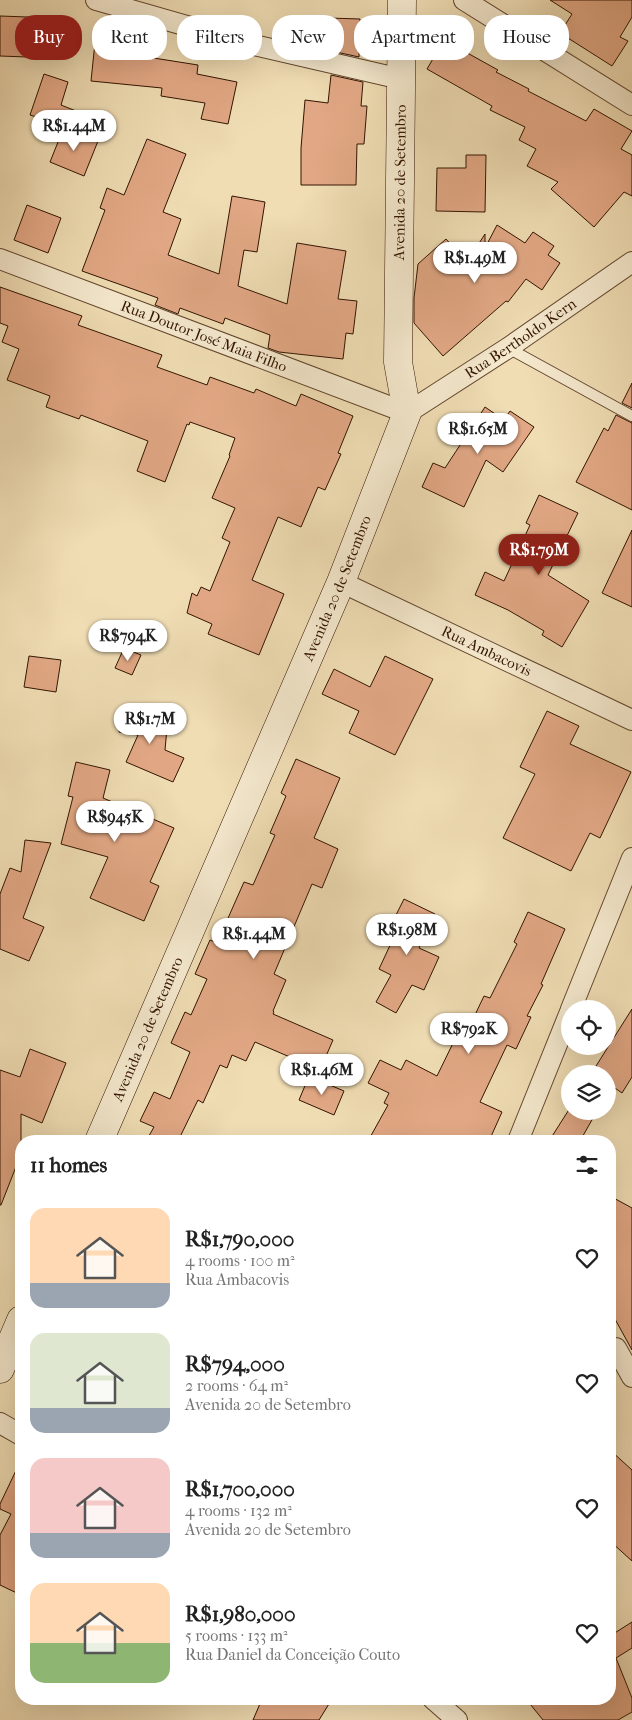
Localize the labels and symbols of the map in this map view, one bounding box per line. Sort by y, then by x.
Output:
street label: Avenida 20 de Setembro [390,104,410,261]
pin: R$1.44M [28,110,120,152]
pin: R$1.49M [429,242,521,284]
street label: Rua Bertholdo Kern [462,294,580,382]
street label: Rua Doutor José Maia Filho [118,297,290,376]
pin: R$1.65M [432,412,524,455]
street label: Avenida 20 de Setembro [299,513,375,664]
pin: R$1.79M [493,534,585,576]
pin: R$794K [87,620,169,662]
street label: Rua Ambacovis [438,622,535,680]
pin: R$1.7M [109,702,191,745]
pin: R$945K [74,800,156,843]
pin: R$1.98M [361,914,453,956]
pin: R$1.44M [208,918,300,960]
street label: Avenida 20 de Setembro [108,954,187,1105]
pin: R$792K [428,1012,510,1055]
pin: R$1.46M [276,1054,368,1096]

